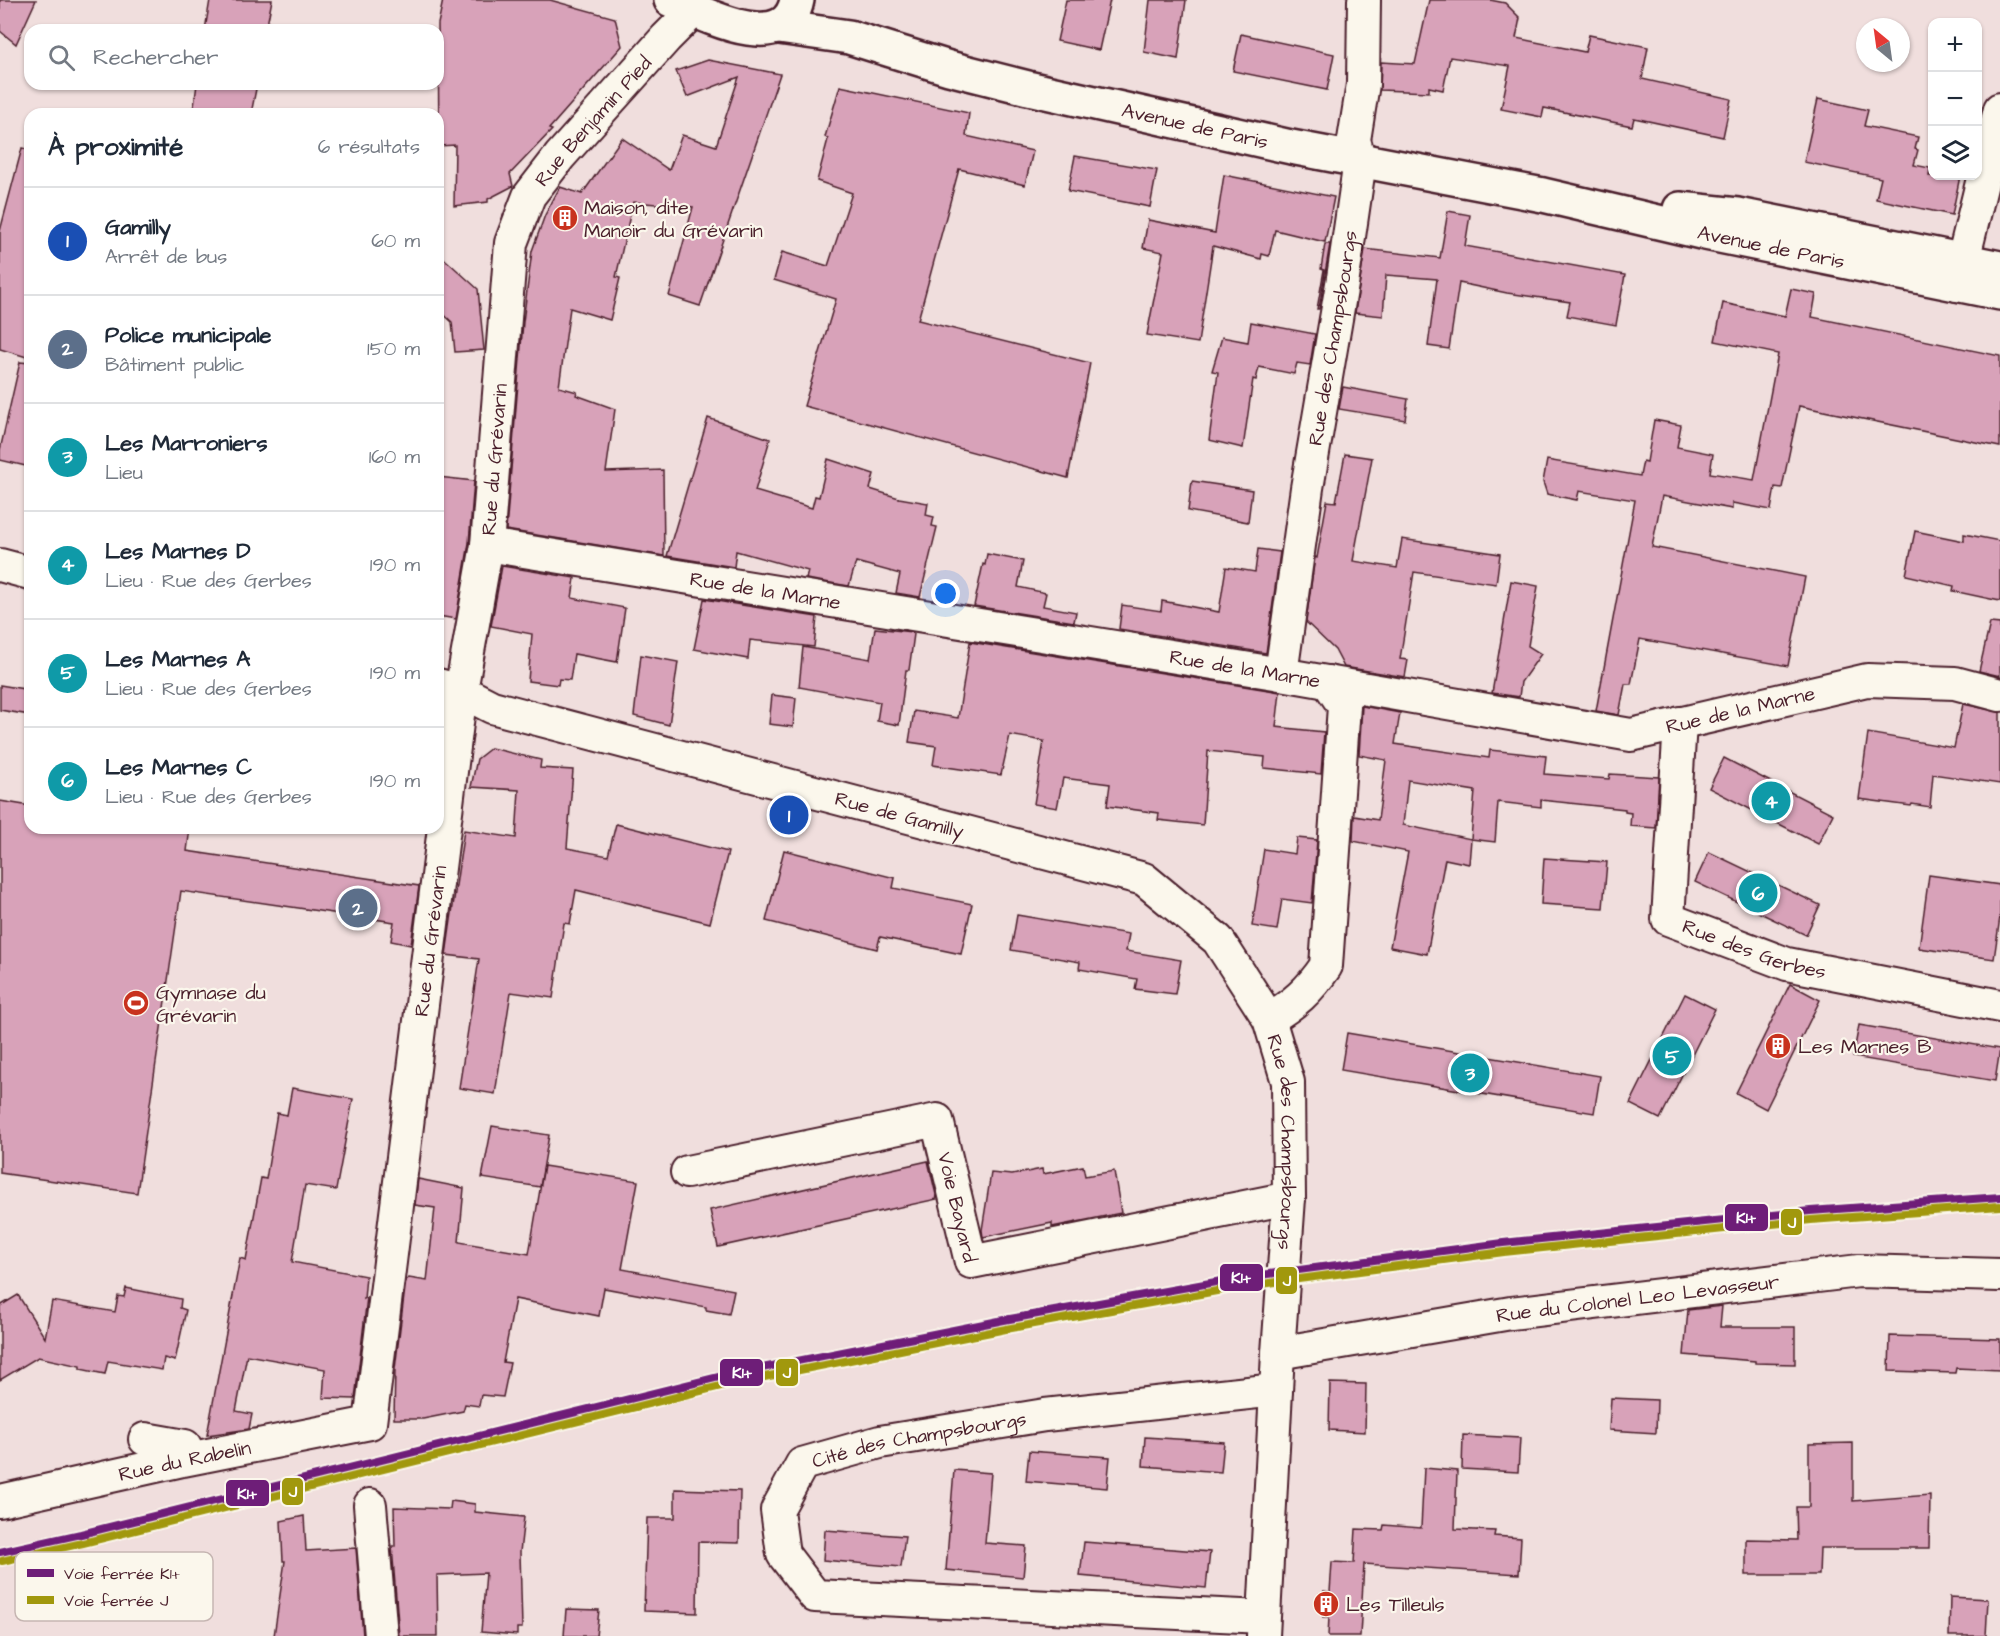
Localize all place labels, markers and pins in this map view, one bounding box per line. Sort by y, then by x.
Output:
place label: Maison, dite Manoir du Grévarin [584,194,763,245]
building icon: Maison, dite Manoir du Grévarin [550,203,580,233]
pin: 4 [1752,778,1790,824]
pin: 1 [770,792,808,838]
pin: 6 [1738,870,1778,916]
pin: 2 [338,886,378,930]
place label: Gymnase du Grévarin [156,979,266,1030]
sports icon: Gymnase du Grévarin [121,988,151,1018]
building icon: Les Marnes B [1763,1031,1793,1061]
place label: Les Marnes B [1798,1033,1932,1061]
pin: 5 [1652,1034,1692,1078]
pin: 3 [1450,1050,1490,1096]
building icon: Les Tilleuls [1311,1589,1341,1619]
place label: Les Tilleuls [1346,1591,1445,1619]

